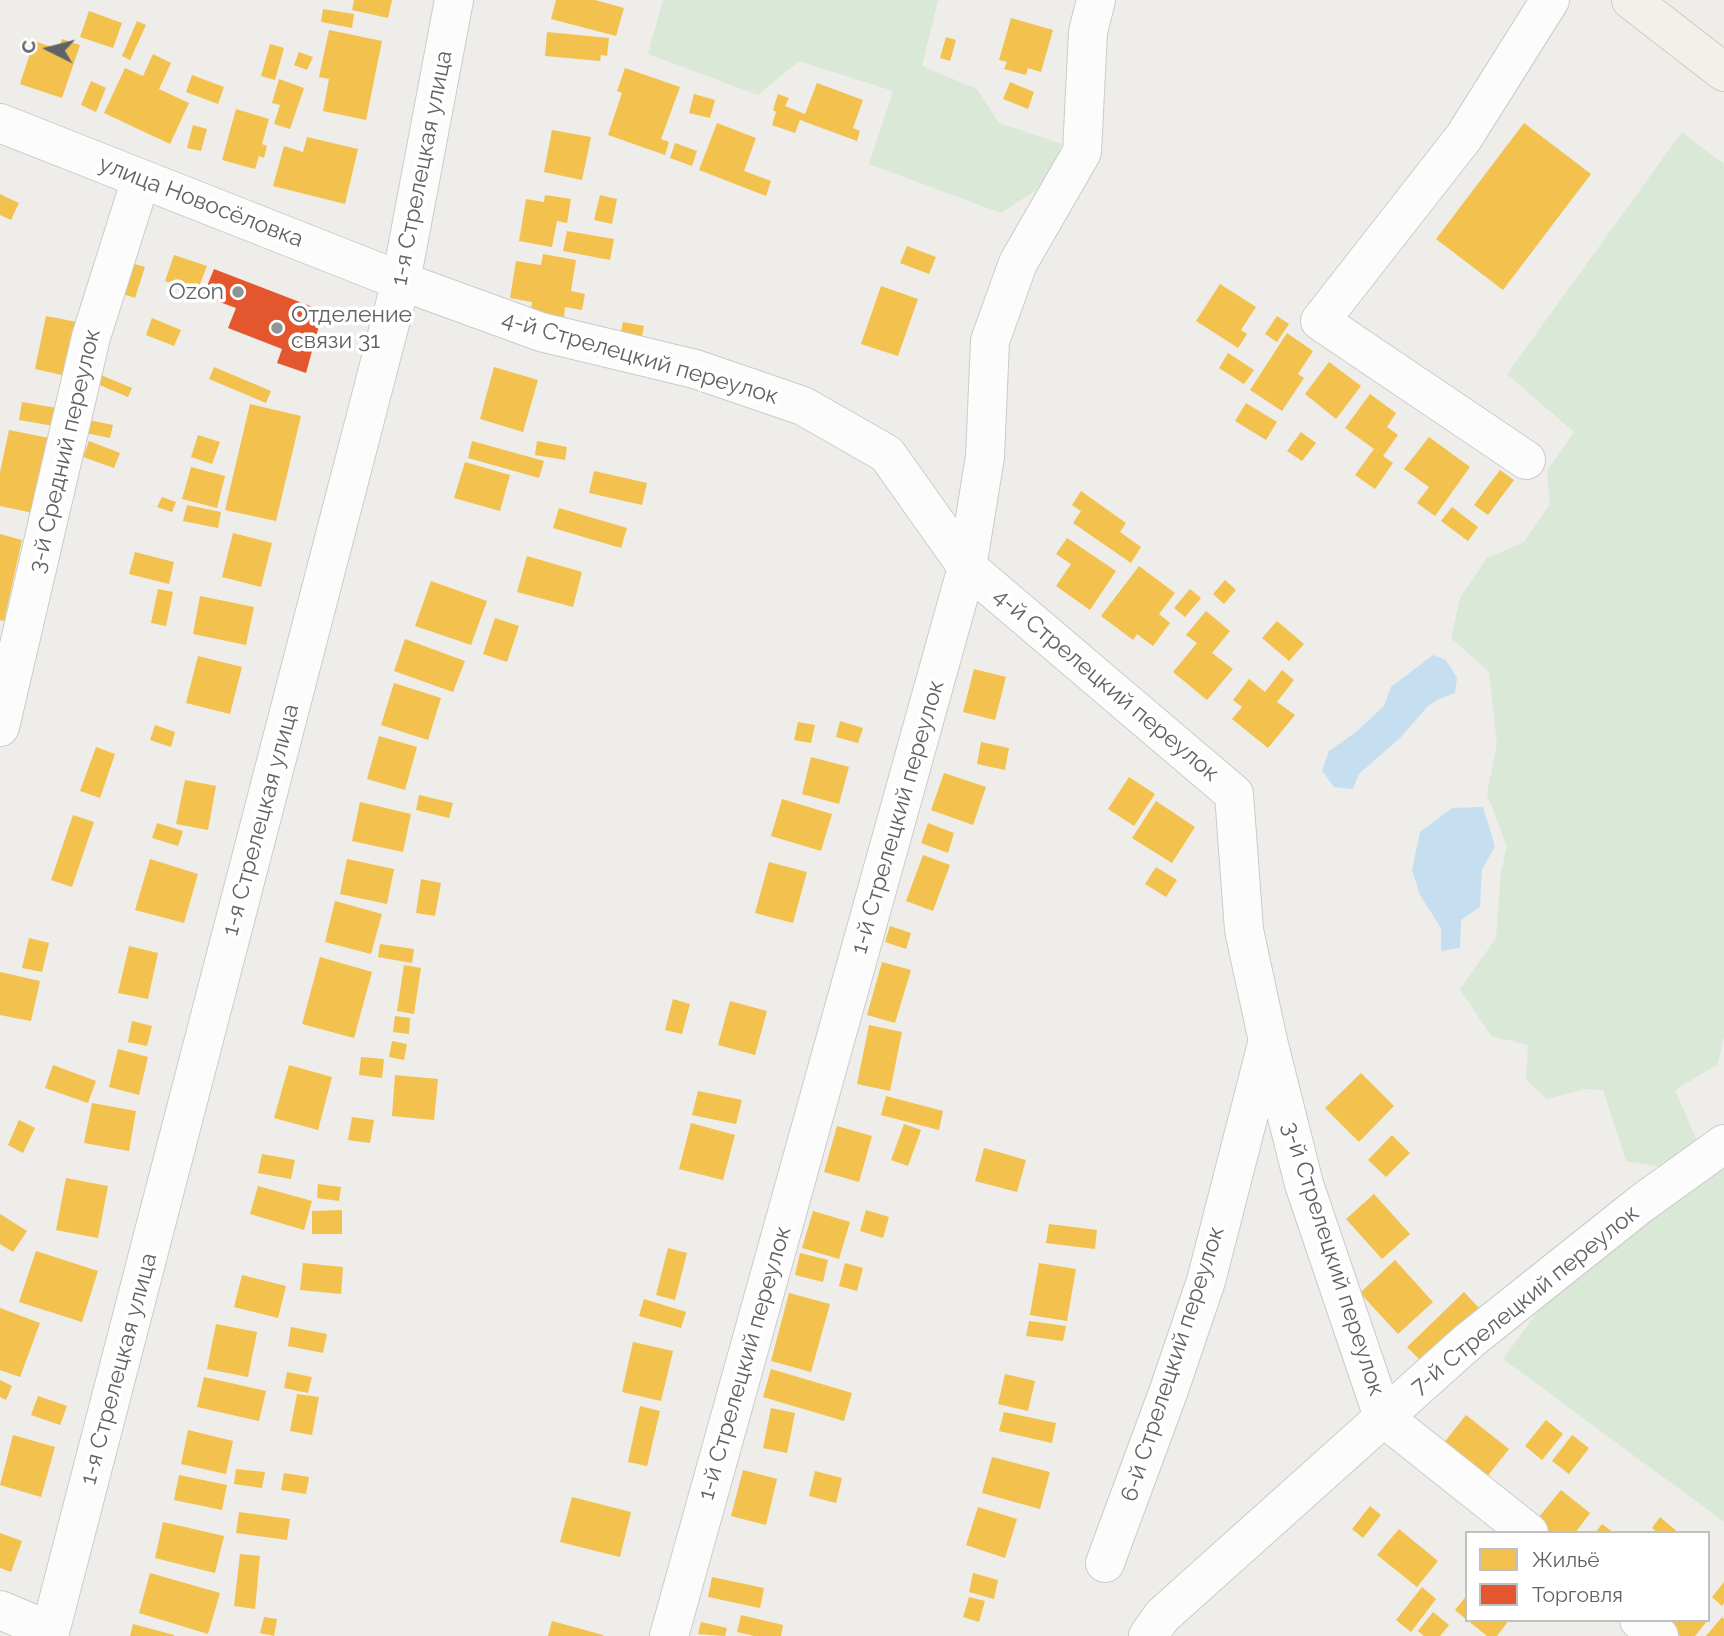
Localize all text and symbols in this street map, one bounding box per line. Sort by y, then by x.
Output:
north arrow [14,14,84,84]
text: С [16,39,40,54]
street label: 1-я Стрелецкая улица [386,48,458,288]
street label: улица Новосёловка [95,150,307,254]
place label: Ozon [169,278,224,306]
marker: Ozon [230,284,246,300]
place label: Отделение связи 31 [291,301,412,355]
street label: 4-й Стрелецкий переулок [499,305,781,411]
marker: Отделение связи 31 [269,320,285,336]
street label: 3-й Средний переулок [23,326,107,576]
street label: 4-й Стрелецкий переулок [987,582,1225,788]
street label: 1-й Стрелецкий переулок [846,677,950,957]
street label: 1-я Стрелецкая улица [217,701,305,939]
street label: 3-й Стрелецкий переулок [1276,1119,1390,1399]
street label: 7-й Стрелецкий переулок [1405,1199,1645,1401]
street label: 1-й Стрелецкий переулок [693,1223,797,1503]
street label: 6-й Стрелецкий переулок [1115,1223,1231,1505]
street label: 1-я Стрелецкая улица [75,1250,163,1488]
legend [1465,1531,1710,1622]
text: Жильё [1532,1547,1600,1572]
text: Торговля [1532,1582,1623,1607]

